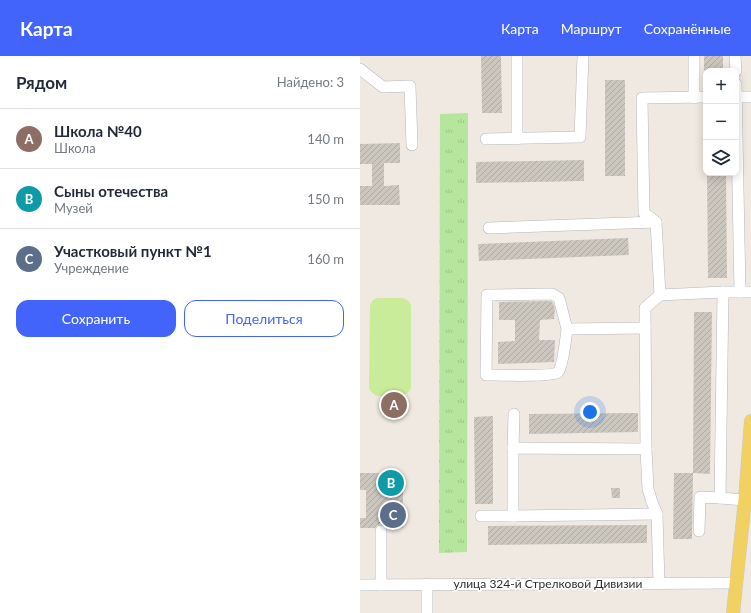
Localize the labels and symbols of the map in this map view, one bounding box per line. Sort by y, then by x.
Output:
pin: A [381,390,407,420]
your location [580,402,600,422]
pin: B [378,468,404,498]
pin: C [380,500,406,530]
street label: улица 324-й Стрелковой Дивизии [454,576,643,591]

